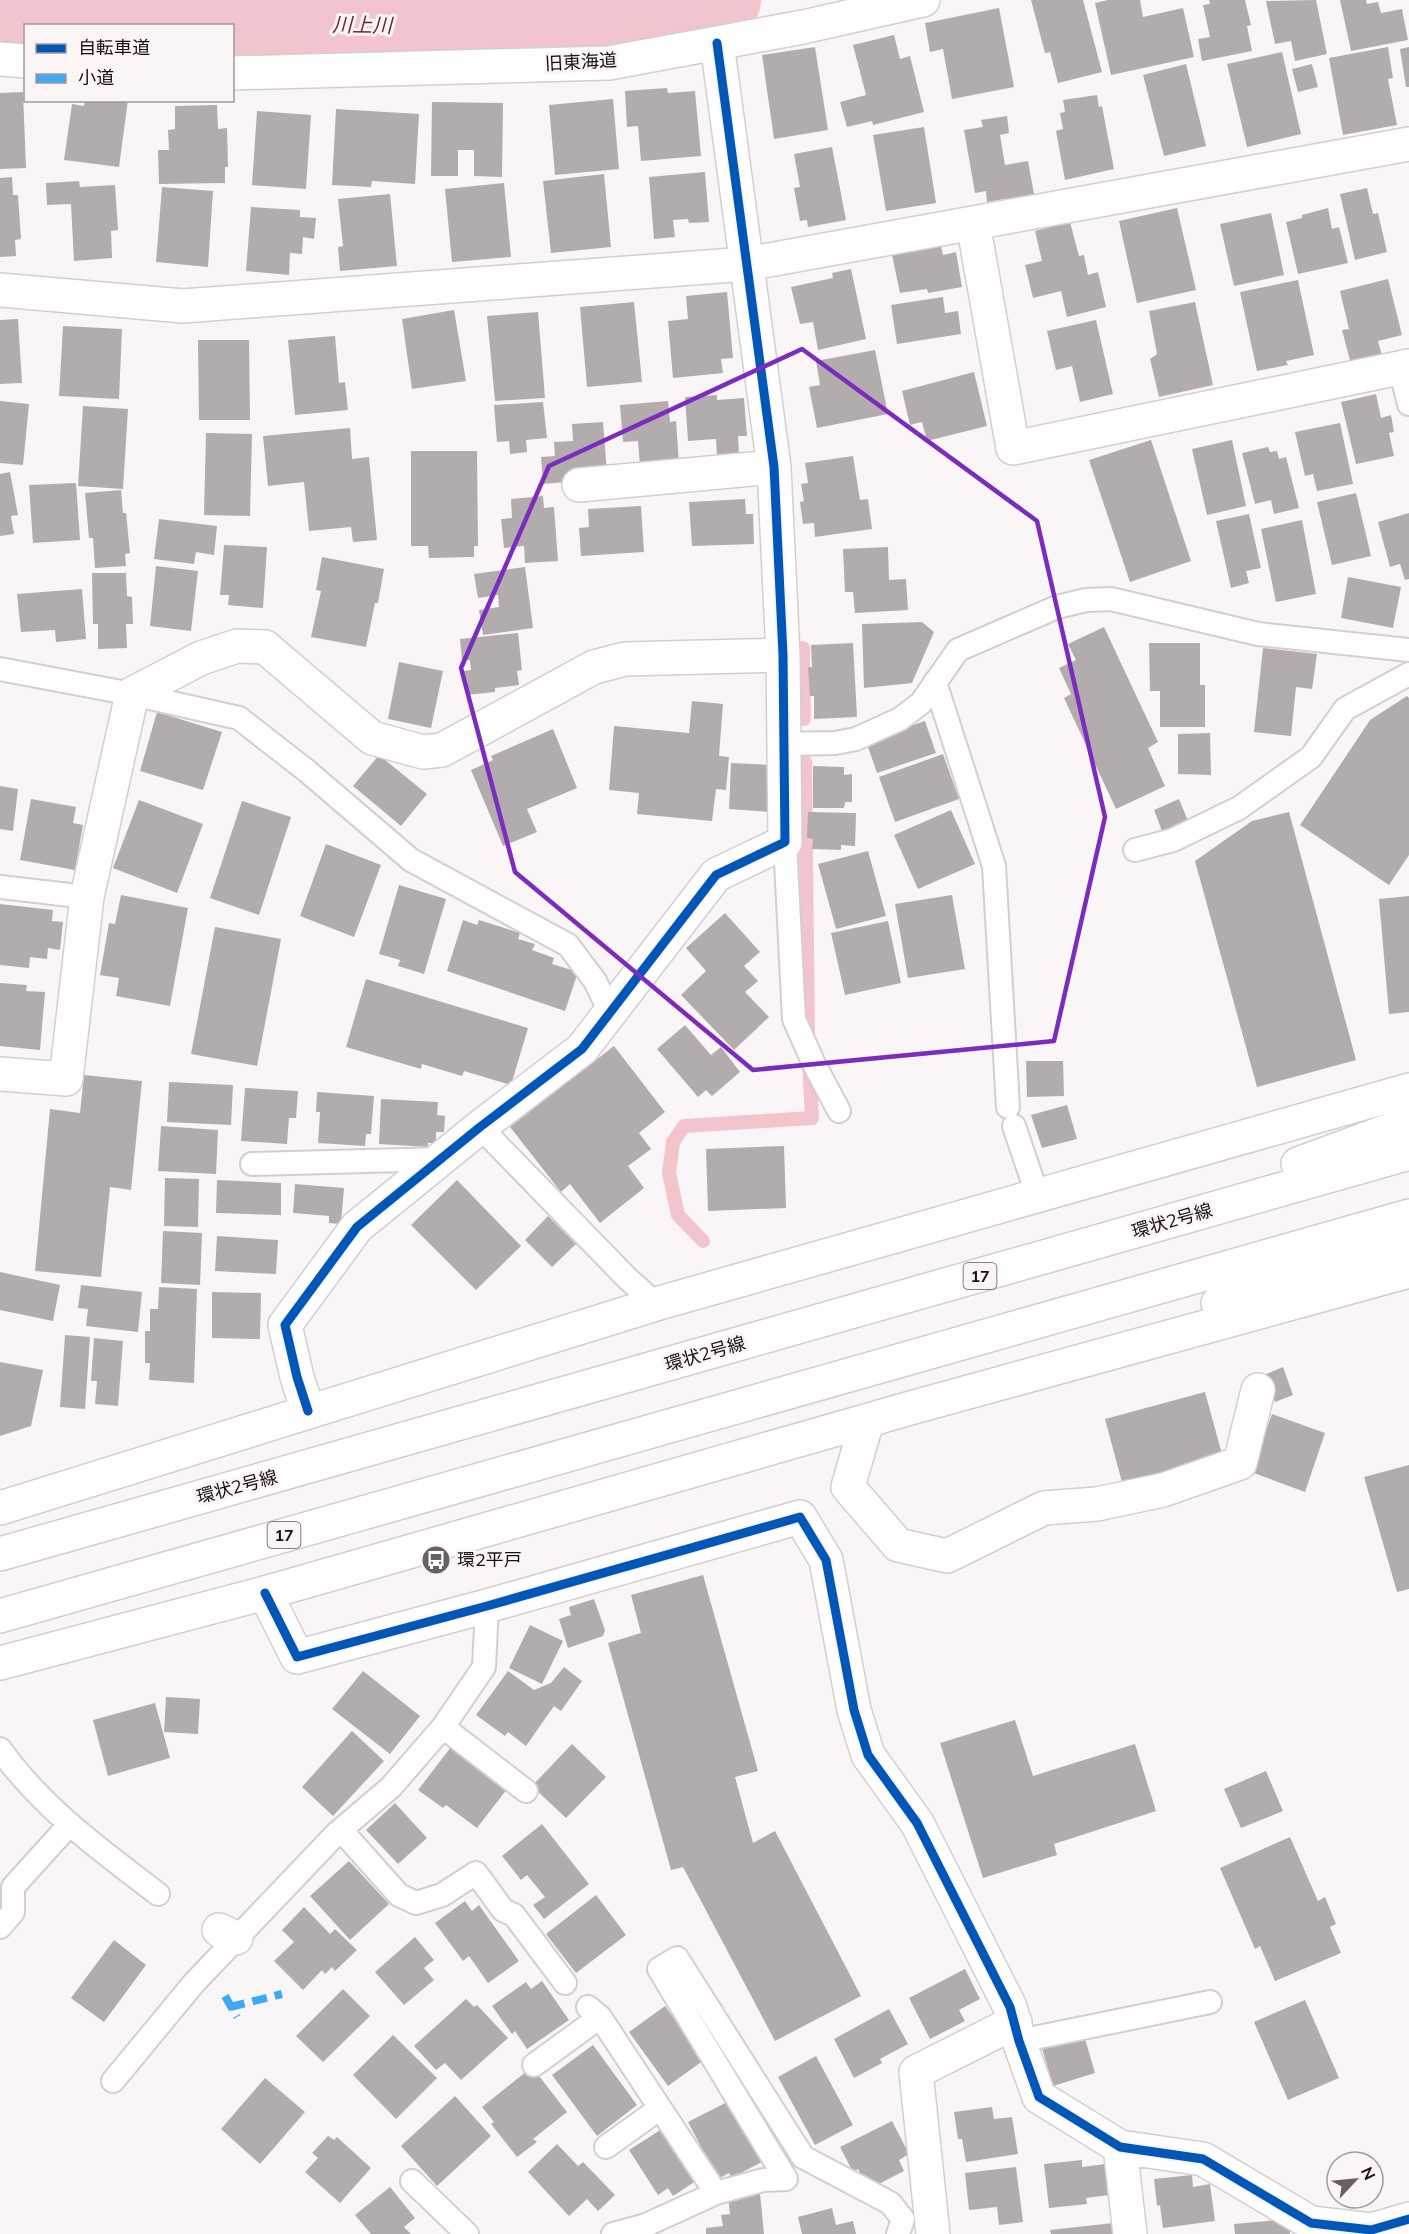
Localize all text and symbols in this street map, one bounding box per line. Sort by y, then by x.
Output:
water label: 川上川 [332,11,394,38]
legend [24,24,234,102]
text: 自転車道 [78,36,150,59]
street label: 旧東海道 [544,48,618,75]
text: 小道 [78,66,114,89]
street label: 環状2号線 [1129,1198,1215,1243]
road number: 17 [964,1263,996,1289]
street label: 環状2号線 [662,1331,748,1376]
street label: 環状2号線 [194,1465,280,1508]
road number: 17 [268,1522,300,1548]
bus stop icon: 環2平戸 [420,1544,452,1576]
place label: 環2平戸 [457,1548,522,1571]
north arrow [1325,2150,1385,2210]
text: N [1357,2164,1380,2183]

